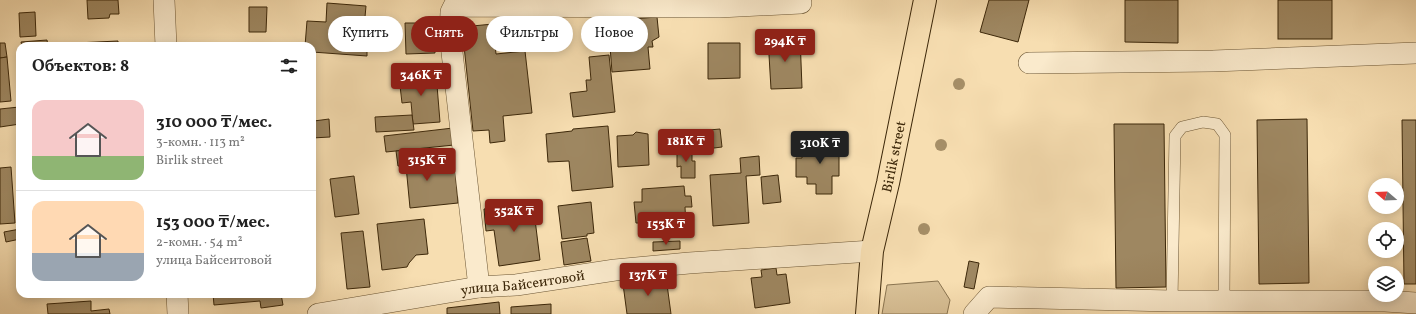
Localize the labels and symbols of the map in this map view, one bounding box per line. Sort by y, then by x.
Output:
pin: 294K ₸ [752,29,818,63]
pin: 346K ₸ [388,63,454,97]
street label: Birlik street [878,119,911,195]
pin: 181K ₸ [653,129,719,163]
pin: 310K ₸ [787,131,853,165]
pin: 315K ₸ [394,148,460,182]
north arrow [1368,178,1404,214]
pin: 352K ₸ [481,199,547,233]
pin: 153K ₸ [633,212,699,246]
pin: 137K ₸ [615,263,681,297]
street label: улица Байсеитовой [459,267,586,301]

